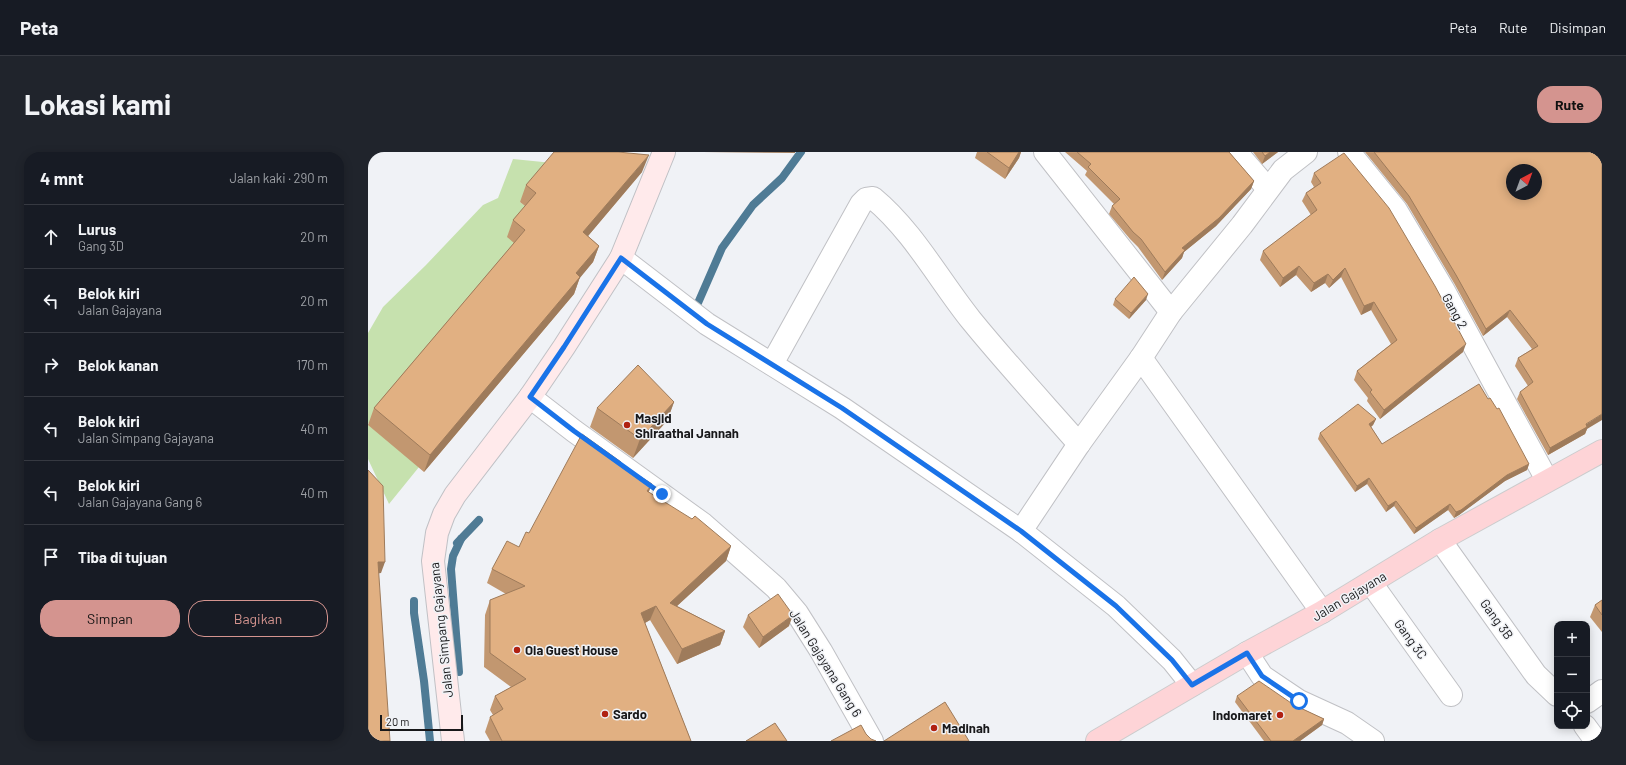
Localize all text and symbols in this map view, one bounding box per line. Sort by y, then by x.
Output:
text: Peta [20,16,58,39]
text: Peta [1449,19,1477,36]
text: Rute [1499,19,1527,36]
text: Disimpan [1549,19,1606,36]
button: Rute [1537,86,1602,123]
text: Lokasi kami [24,87,171,121]
north arrow [1506,164,1542,200]
text: 4 mnt [40,168,84,188]
text: Jalan kaki · 290 m [229,170,328,186]
text: Lurus [78,220,116,238]
icon: ahead [40,226,62,248]
text: 20 m [300,229,328,245]
text: Gang 3D [78,238,124,254]
text: Belok kiri [78,284,140,302]
icon: left [40,290,62,312]
street label: Gang 2 [1439,290,1471,332]
text: 20 m [300,293,328,309]
text: Jalan Gajayana [78,302,162,318]
icon: right [40,354,62,376]
text: Belok kanan [78,356,158,374]
text: 170 m [297,357,328,373]
place label: Masjid Shiraathal Jannah [635,410,739,441]
text: Belok kiri [78,412,140,430]
icon: left [40,418,62,440]
marker: Masjid Shiraathal Jannah [622,420,632,430]
text: 40 m [300,421,328,437]
text: Jalan Simpang Gajayana [78,430,214,446]
text: Belok kiri [78,476,140,494]
icon: left [40,482,62,504]
text: 40 m [300,485,328,501]
route end [653,485,671,503]
text: Jalan Gajayana Gang 6 [78,494,202,510]
icon: arrive [40,546,62,568]
text: Tiba di tujuan [78,548,167,566]
street label: Jalan Simpang Gajayana [426,562,456,698]
street label: Jalan Gajayana [1309,568,1389,624]
street label: Gang 3B [1477,596,1517,642]
button: Simpan [40,600,180,637]
button: Bagikan [188,600,328,637]
street label: Jalan Gajayana Gang 6 [786,606,866,720]
street label: Gang 3C [1391,616,1431,662]
map controls [1554,621,1590,729]
button: + [1554,621,1590,657]
place label: Oia Guest House [525,642,618,658]
marker: Oia Guest House [512,645,522,655]
button: − [1554,657,1590,693]
route start [1290,692,1308,710]
button: locate [1554,693,1590,729]
place label: Sardo [613,706,647,722]
place label: Indomaret [1212,707,1272,723]
marker: Sardo [600,709,610,719]
marker: Indomaret [1275,710,1285,720]
scale bar [380,713,463,732]
text: 20 m [386,715,409,728]
place label: Madinah [942,720,990,736]
marker: Madinah [929,723,939,733]

